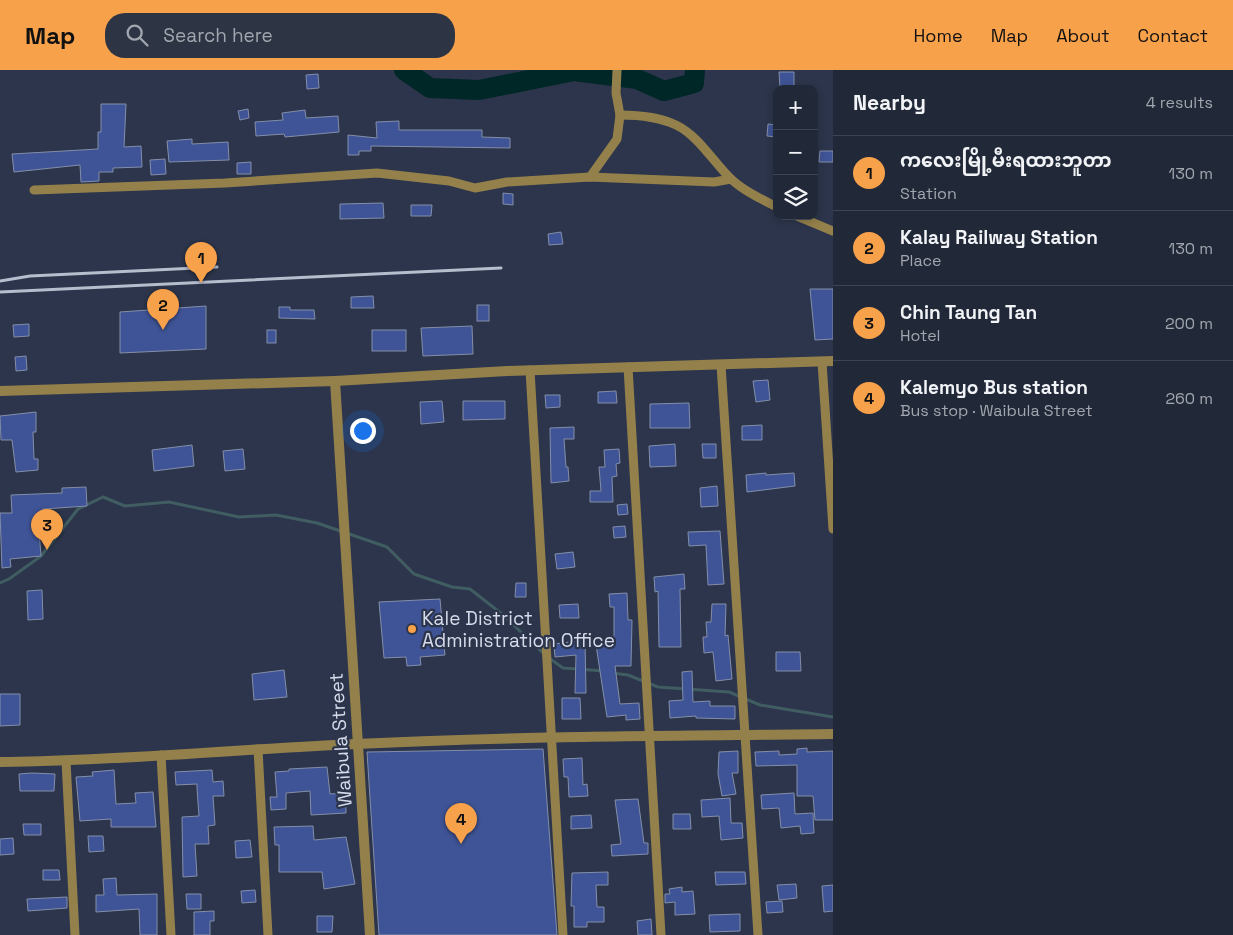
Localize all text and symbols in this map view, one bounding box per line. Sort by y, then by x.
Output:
search box [105,13,455,58]
text: Map [25,20,75,51]
icon: search [123,21,151,49]
text: Search here [163,23,273,48]
text: Home [914,24,963,47]
text: Map [991,24,1028,47]
text: About [1056,24,1110,47]
text: Contact [1138,24,1208,47]
map controls [773,85,818,220]
button: + [773,85,818,130]
text: Nearby [853,89,926,116]
text: 4 results [1146,92,1213,113]
button: − [773,130,818,175]
text: ကလေးမြို့မီးရထားဘူတာ [900,148,1112,173]
text: 1 [865,163,873,184]
text: 130 m [1169,163,1213,184]
button: layers [773,175,818,220]
text: Station [900,183,957,204]
text: Kalay Railway Station [900,225,1098,250]
text: 2 [864,238,874,259]
text: 130 m [1169,238,1213,259]
pin: 1 [185,242,217,283]
text: Place [900,250,942,271]
pin: 2 [147,289,179,330]
text: Chin Taung Tan [900,300,1037,325]
text: 3 [864,313,874,334]
text: 200 m [1165,313,1213,334]
text: Hotel [900,325,941,346]
text: Kalemyo Bus station [900,375,1088,400]
text: 4 [864,388,874,409]
text: 260 m [1165,388,1213,409]
text: Bus stop · Waibula Street [900,400,1093,421]
your location [350,418,376,444]
pin: 3 [31,509,63,550]
place label: Kale District Administration Office [422,606,615,653]
marker: Kale District Administration Office [406,623,418,635]
street label: Waibula Street [323,672,358,808]
pin: 4 [445,803,477,844]

